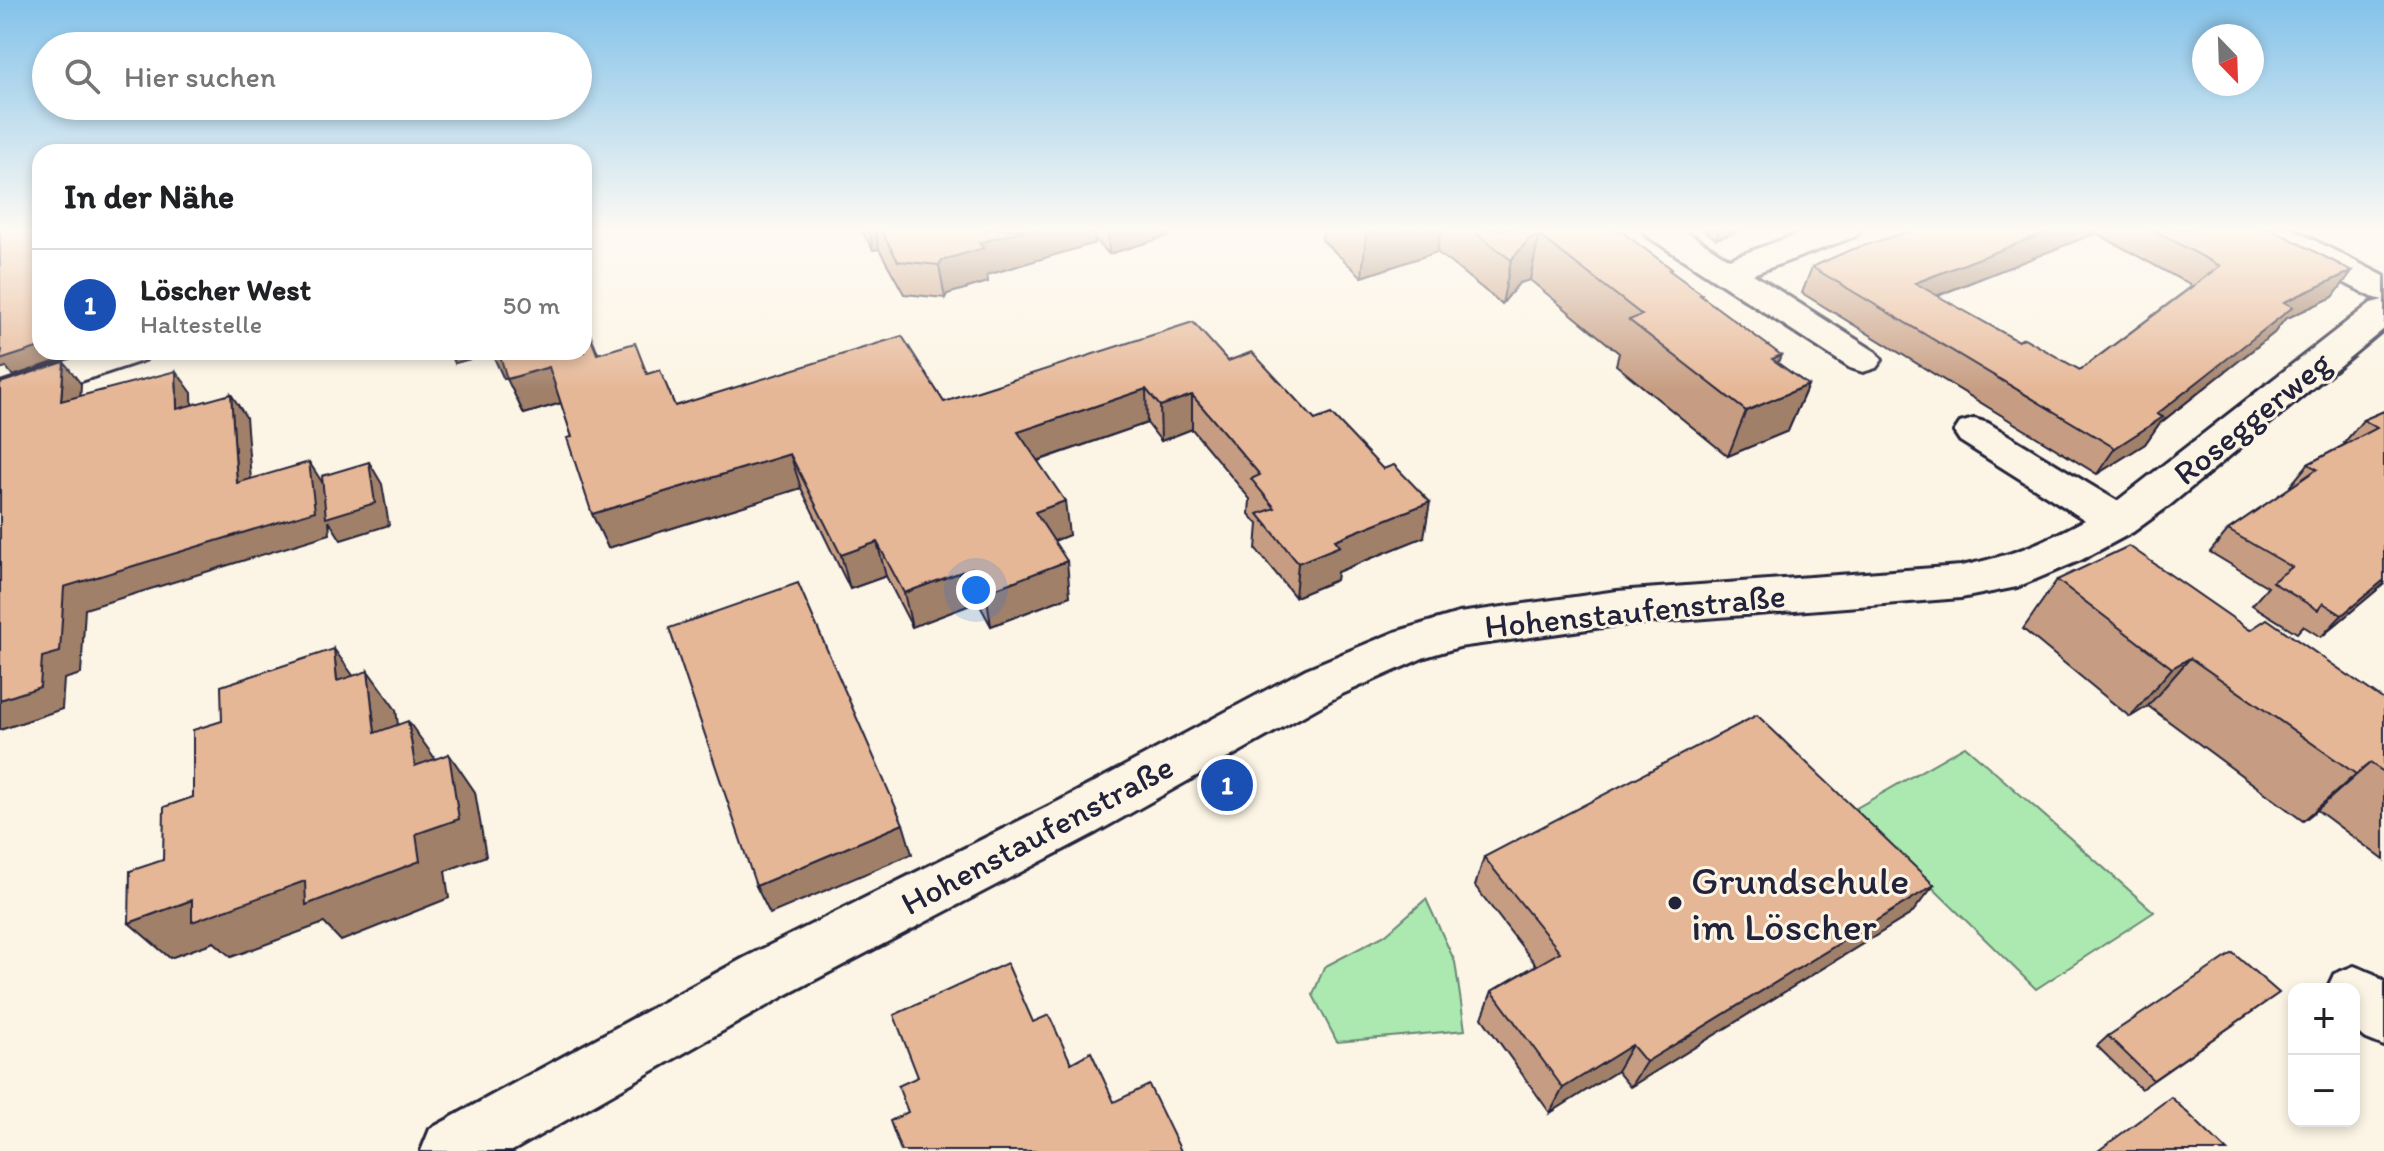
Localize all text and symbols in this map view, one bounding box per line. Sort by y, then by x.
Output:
north arrow [2192,24,2264,96]
search box [32,32,592,120]
icon: search [60,54,104,98]
text: Hier suchen [124,58,276,95]
text: In der Nähe [64,176,234,217]
text: Löscher West [140,271,311,308]
text: 1 [84,289,96,321]
text: 50 m [503,289,560,321]
text: Haltestelle [140,308,262,340]
street label: Roseggerweg [2165,342,2339,494]
your location [956,570,996,610]
street label: Hohenstaufenstraße [1483,575,1787,647]
street label: Hohenstaufenstraße [894,746,1180,924]
pin: 1 [1201,755,1253,815]
place label: Grundschule im Löscher [1691,856,1909,950]
marker: Grundschule im Löscher [1666,894,1684,912]
map controls [2288,983,2360,1127]
button: + [2288,983,2360,1055]
button: − [2288,1055,2360,1127]

